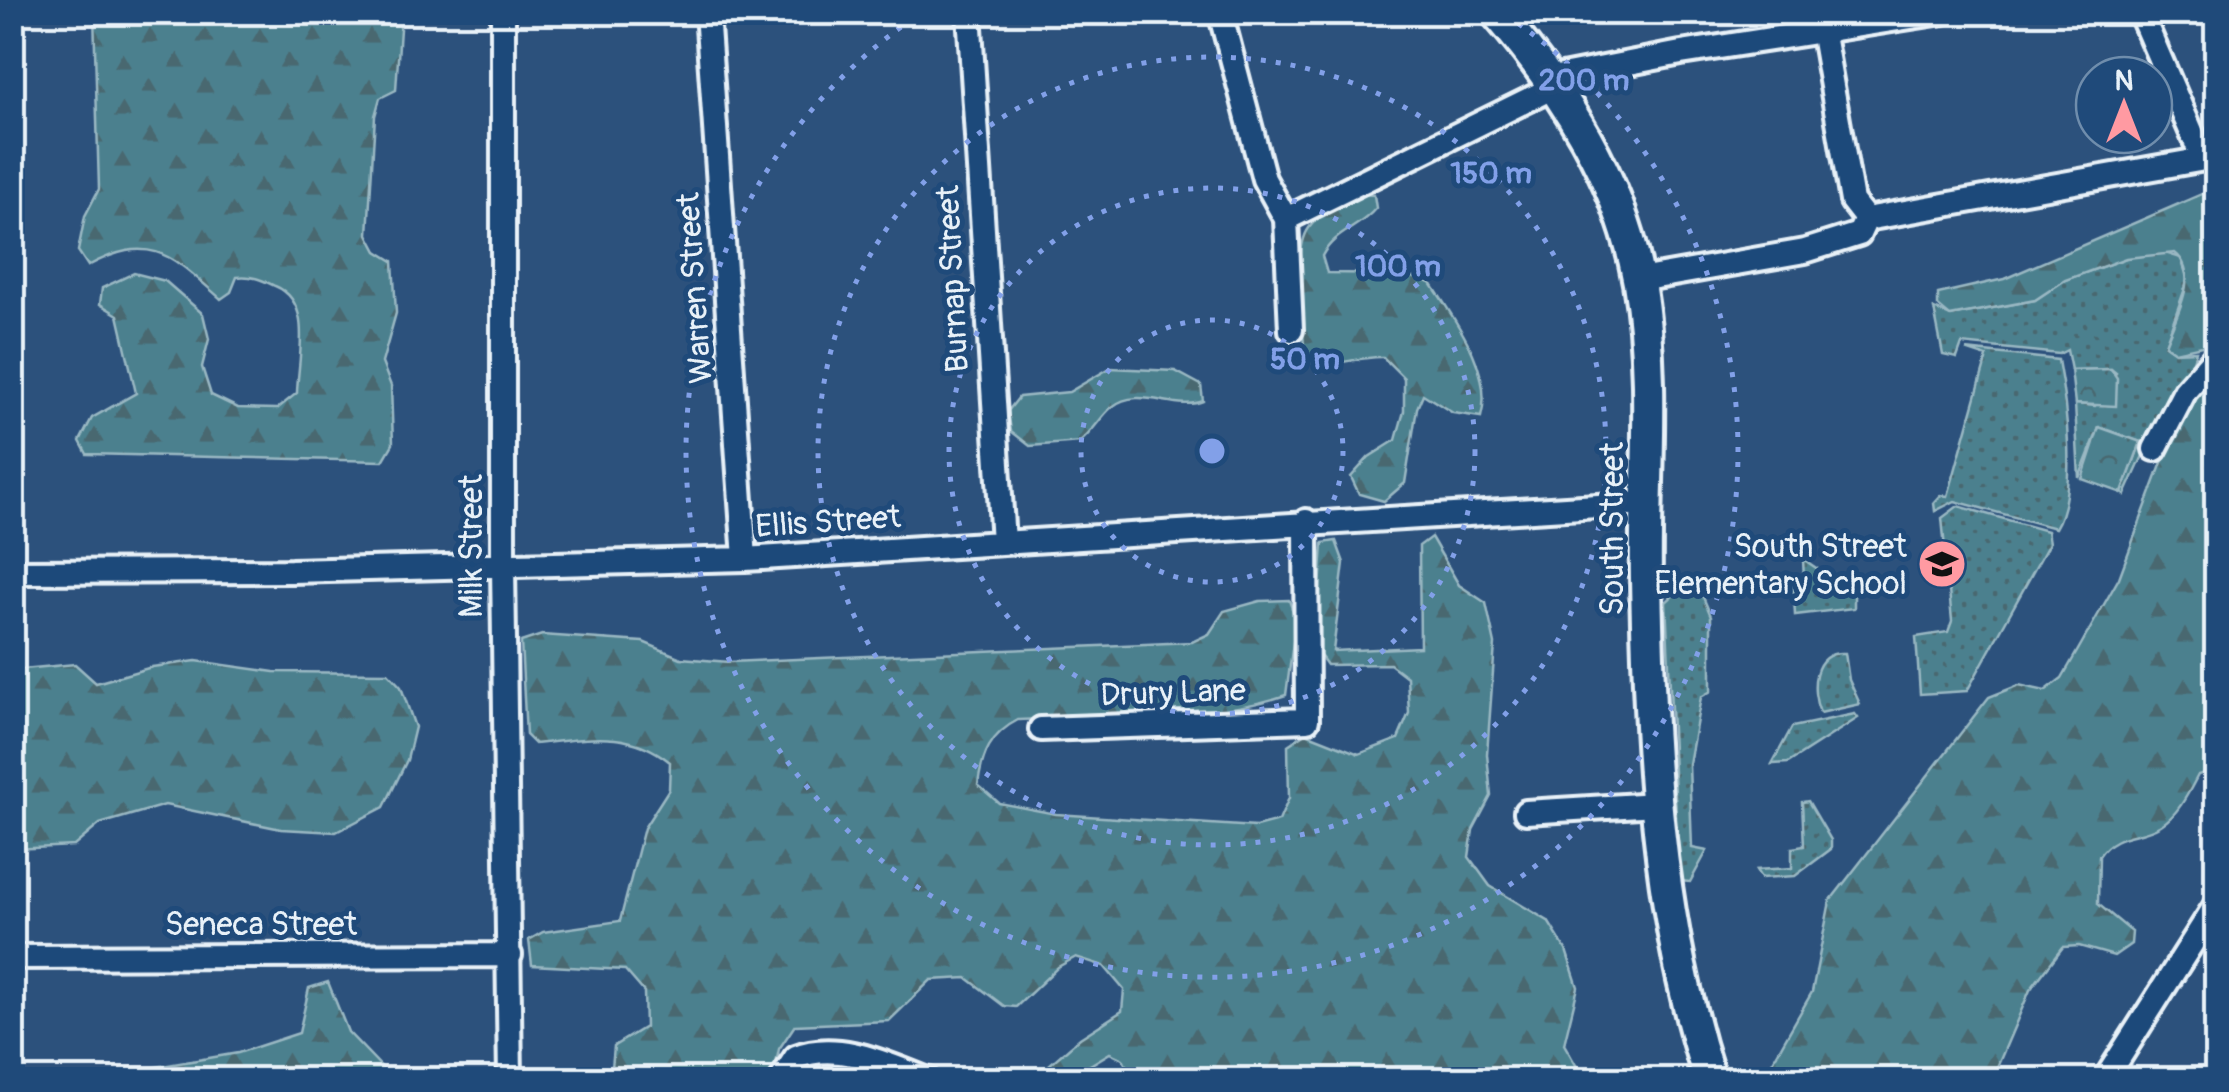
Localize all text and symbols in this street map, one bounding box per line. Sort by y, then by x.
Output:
north arrow [2074,55,2174,155]
text: 200 m [1539,62,1629,99]
text: N [2115,64,2133,99]
text: 150 m [1450,155,1532,192]
street label: Burnap Street [928,184,978,374]
street label: Warren Street [668,191,722,385]
text: 100 m [1355,248,1441,285]
text: 50 m [1270,341,1340,378]
centre of rings [1194,433,1230,469]
street label: South Street [1593,442,1633,616]
street label: Milk Street [452,474,492,618]
street label: Ellis Street [754,497,902,547]
place label: South Street Elementary School [1654,527,1907,604]
school or university icon: South Street Elementary School [1916,538,1968,590]
street label: Drury Lane [1100,670,1247,716]
street label: Seneca Street [165,905,357,945]

